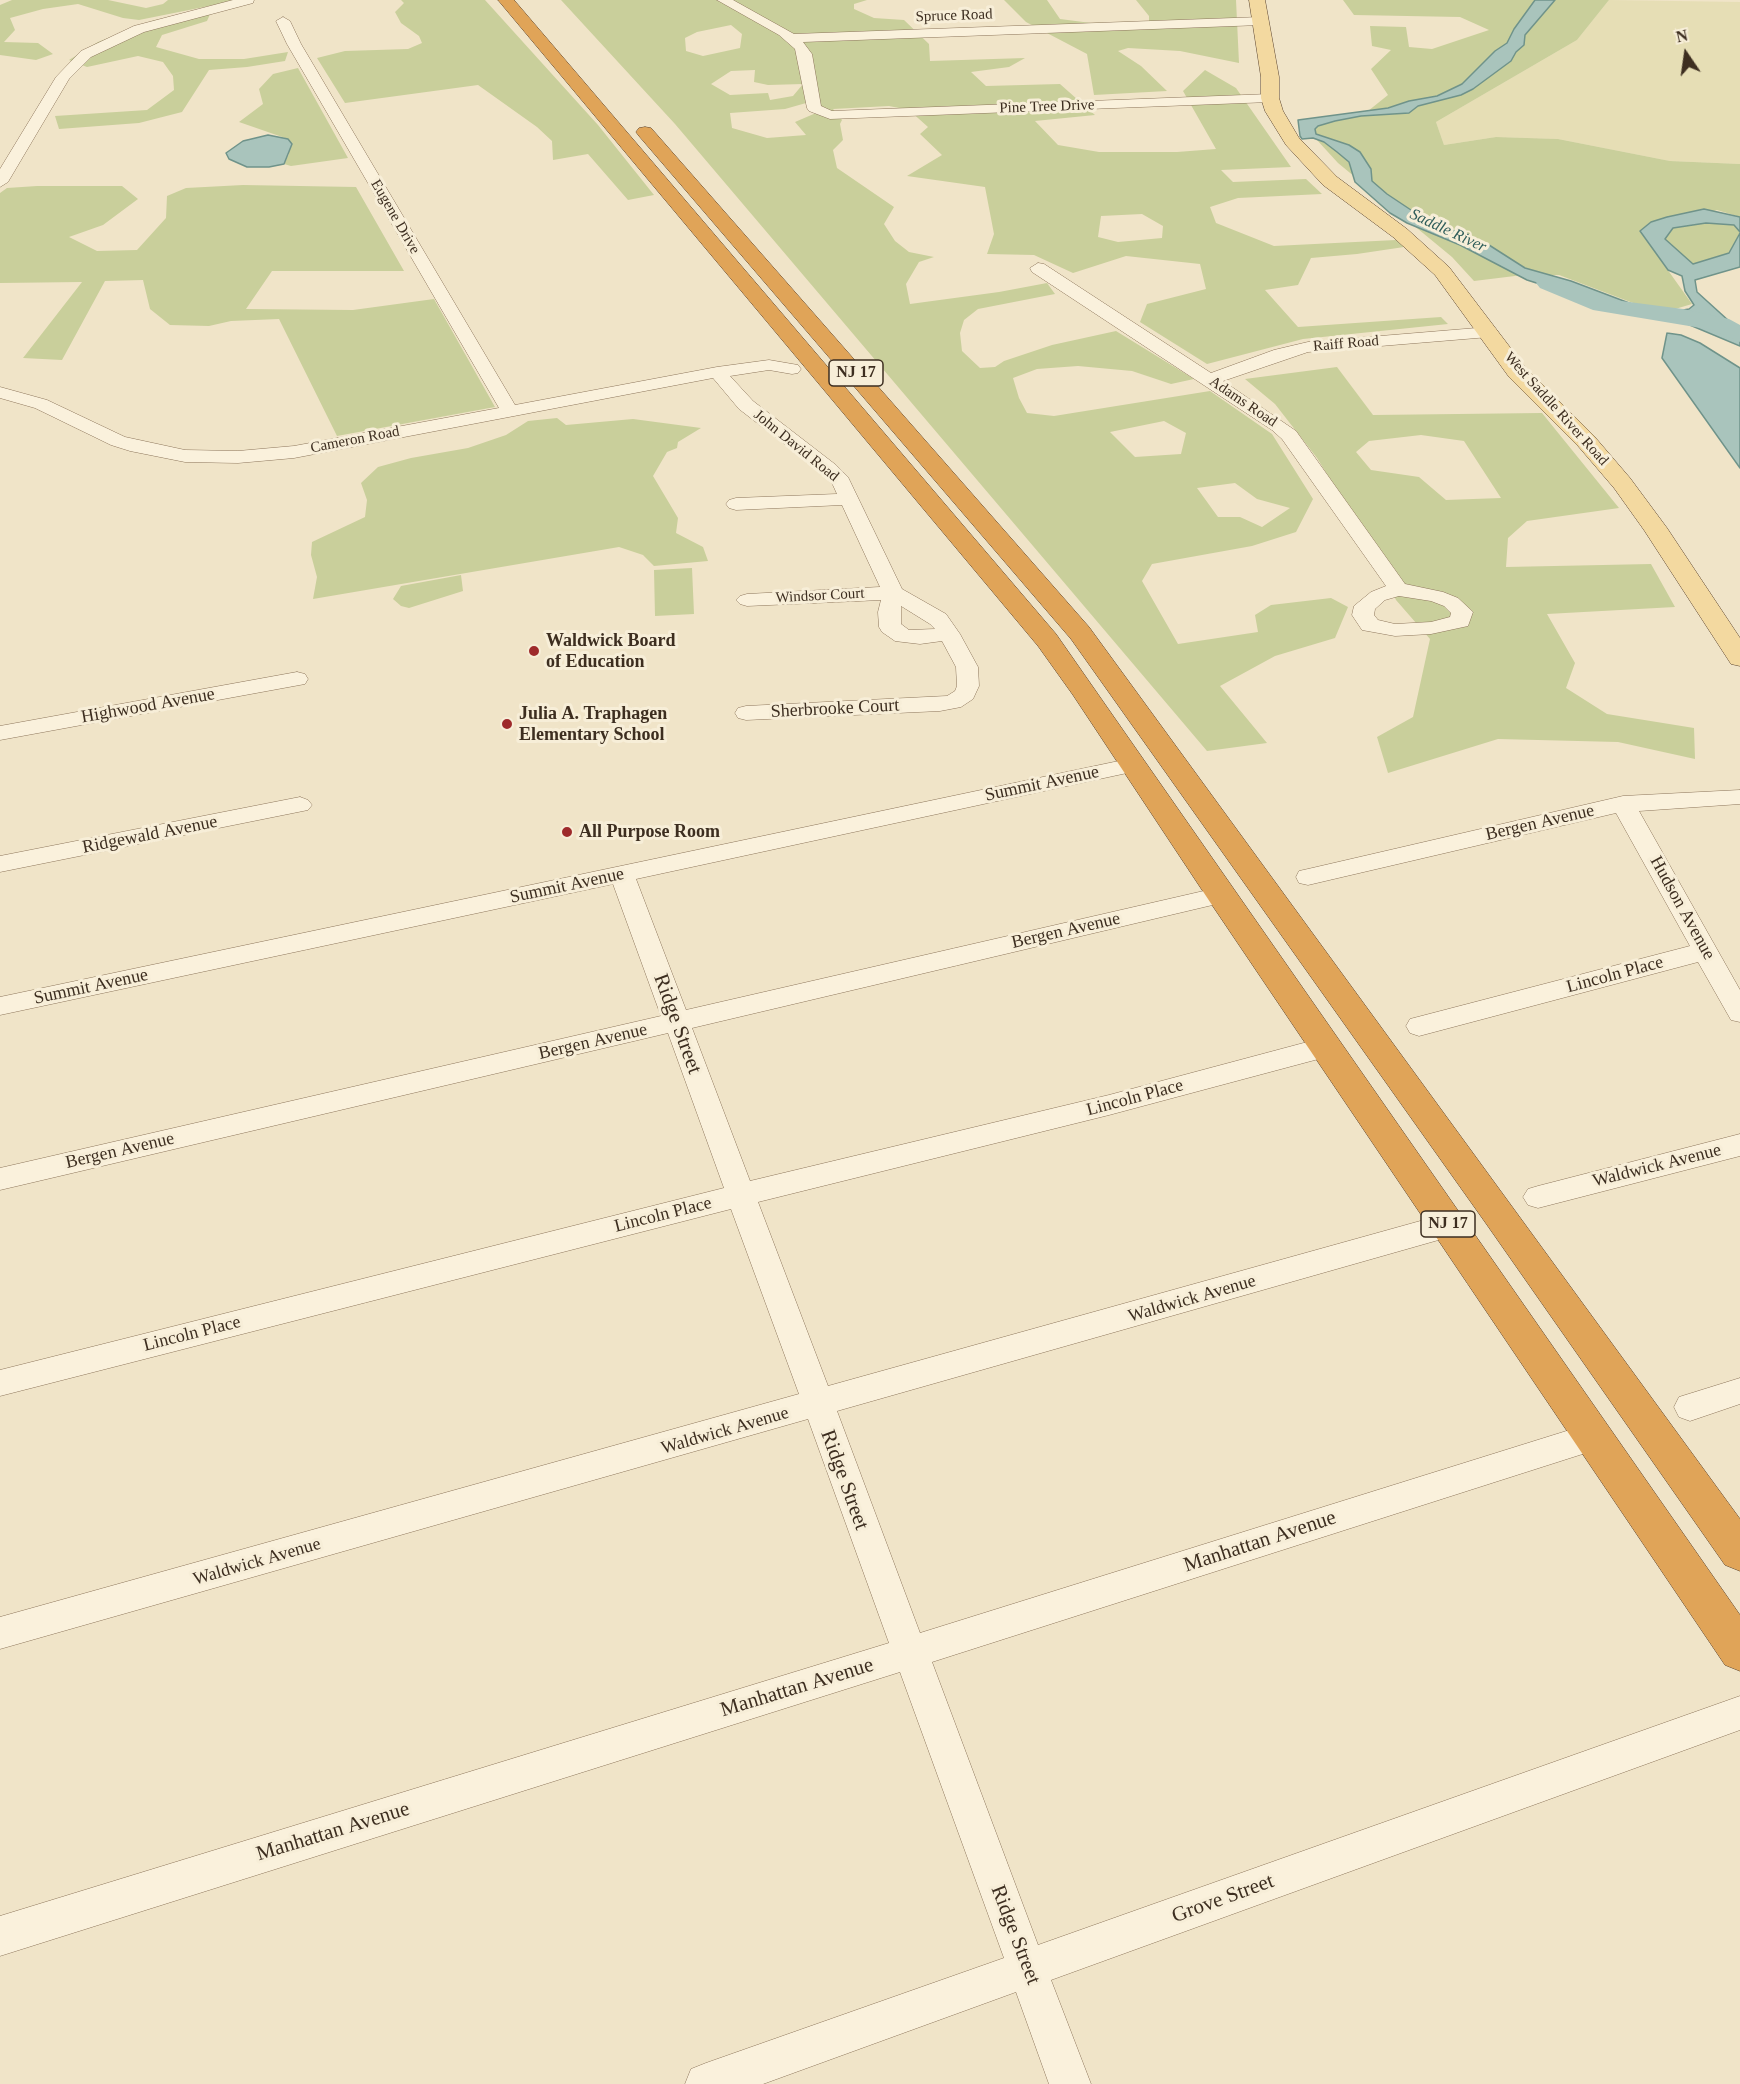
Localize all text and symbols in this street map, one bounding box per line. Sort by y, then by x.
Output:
street label: Spruce Road [915,6,993,26]
north arrow [1656,24,1716,84]
text: N [1674,26,1689,46]
street label: Pine Tree Drive [999,96,1095,118]
street label: Eugene Drive [366,177,424,257]
water label: Saddle River [1407,205,1489,257]
street label: Raiff Road [1312,332,1380,356]
street label: West Saddle River Road [1500,348,1612,470]
road number: NJ 17 [829,360,883,386]
street label: Adams Road [1206,373,1280,431]
street label: John David Road [750,406,842,486]
street label: Cameron Road [309,423,401,457]
street label: Windsor Court [775,585,865,607]
place label: Waldwick Board of Education [546,630,676,672]
marker: Waldwick Board of Education [527,644,541,658]
street label: Highwood Avenue [80,684,216,728]
street label: Sherbrooke Court [770,695,900,723]
place label: Julia A. Traphagen Elementary School [519,703,667,746]
marker: Julia A. Traphagen Elementary School [500,717,514,731]
street label: Summit Avenue [983,761,1101,807]
street label: Bergen Avenue [1484,800,1596,846]
street label: Ridgewald Avenue [81,811,219,859]
place label: All Purpose Room [579,821,720,843]
marker: All Purpose Room [560,825,574,839]
street label: Hudson Avenue [1645,852,1719,964]
street label: Summit Avenue [508,863,626,909]
street label: Bergen Avenue [1010,908,1122,954]
street label: Lincoln Place [1564,952,1666,998]
street label: Summit Avenue [32,964,150,1010]
street label: Ridge Street [647,971,707,1077]
street label: Bergen Avenue [537,1019,649,1065]
street label: Lincoln Place [1084,1075,1186,1121]
street label: Bergen Avenue [64,1128,176,1174]
street label: Waldwick Avenue [1591,1140,1723,1192]
street label: Lincoln Place [612,1192,714,1238]
road number: NJ 17 [1421,1211,1475,1237]
street label: Waldwick Avenue [1126,1270,1258,1328]
street label: Lincoln Place [141,1311,243,1357]
street label: Waldwick Avenue [659,1402,791,1460]
street label: Ridge Street [814,1427,874,1533]
street label: Manhattan Avenue [1181,1505,1339,1579]
street label: Waldwick Avenue [191,1533,323,1591]
street label: Manhattan Avenue [717,1653,877,1723]
street label: Manhattan Avenue [253,1797,413,1867]
street label: Grove Street [1169,1869,1277,1929]
street label: Ridge Street [985,1882,1045,1988]

